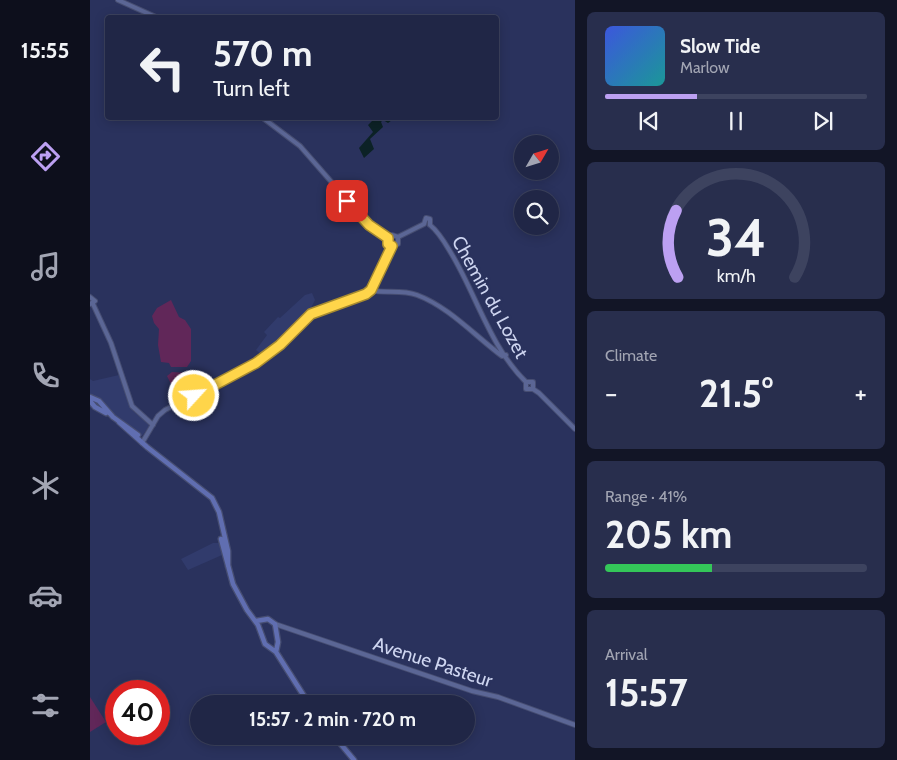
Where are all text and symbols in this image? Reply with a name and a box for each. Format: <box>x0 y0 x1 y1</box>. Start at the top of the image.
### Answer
text: 570 m <box>213 32 312 75</box>
icon: left <box>130 35 195 100</box>
text: Slow Tide <box>680 35 760 58</box>
text: 15:55 <box>21 37 69 64</box>
text: Marlow <box>680 58 730 77</box>
text: Turn left <box>213 75 290 102</box>
icon: previous <box>635 107 663 135</box>
icon: pause <box>722 107 750 135</box>
icon: next <box>809 107 837 135</box>
north arrow <box>514 135 559 180</box>
map controls <box>514 135 559 235</box>
icon: directions <box>28 139 63 174</box>
pin <box>326 180 368 222</box>
icon: arrive <box>333 187 361 215</box>
button: search <box>514 190 559 235</box>
text: 34 <box>706 206 766 269</box>
street label: Chemin du Lozet <box>447 232 533 363</box>
icon: music <box>28 249 63 284</box>
text: km/h <box>716 265 756 286</box>
text: Climate <box>605 346 657 365</box>
icon: phone <box>28 358 63 393</box>
position arrow <box>167 369 219 421</box>
text: 21.5° <box>699 370 773 417</box>
text: − <box>605 376 617 410</box>
text: + <box>855 376 867 410</box>
icon: climate <box>28 468 63 503</box>
text: Range · 41% <box>605 487 687 506</box>
text: 205 km <box>605 511 732 558</box>
icon: car <box>28 578 63 613</box>
street label: Avenue Pasteur <box>370 632 496 692</box>
text: Arrival <box>605 645 648 664</box>
text: 15:57 <box>605 669 688 716</box>
speed limit sign: 40 <box>105 680 170 745</box>
icon: filters <box>28 688 63 723</box>
text: 15:57 · 2 min · 720 m <box>249 708 416 731</box>

